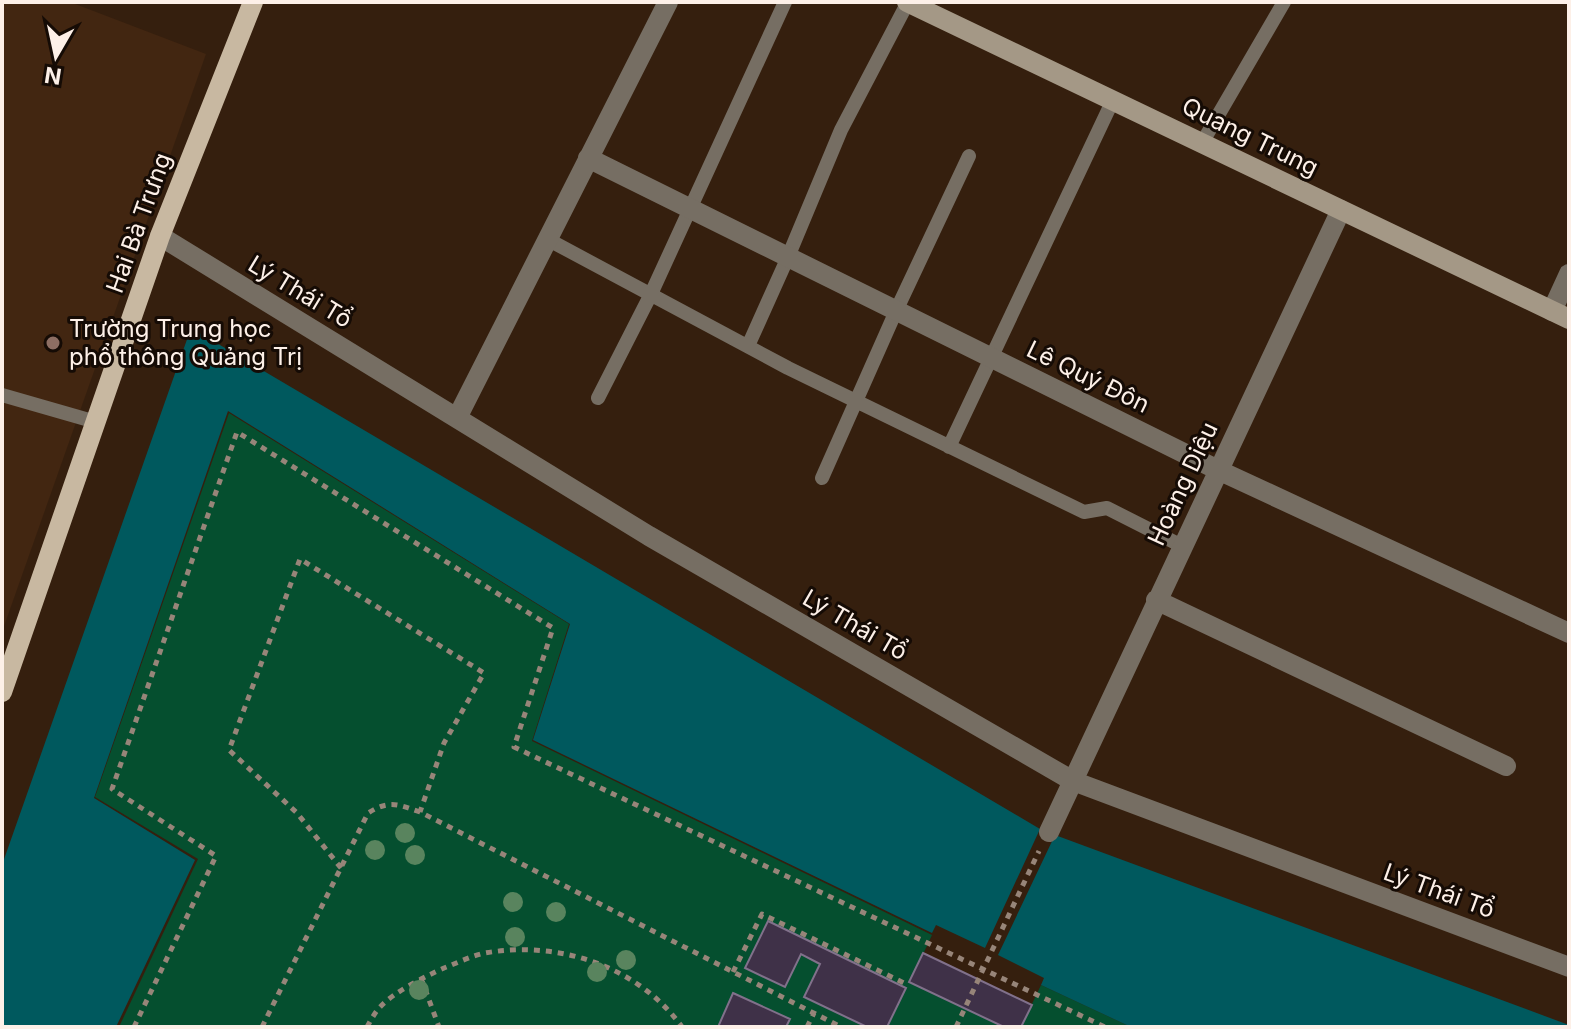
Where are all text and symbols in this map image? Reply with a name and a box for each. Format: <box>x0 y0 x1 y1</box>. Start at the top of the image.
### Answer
north arrow <box>16 16 96 96</box>
text: N <box>43 62 63 90</box>
street label: Quang Trung <box>1177 91 1323 182</box>
street label: Hai Bà Trưng <box>100 149 177 297</box>
street label: Lý Thái Tổ <box>243 249 357 334</box>
place label: Trường Trung học phổ thông Quảng Trị <box>69 314 302 371</box>
marker: Trường Trung học phổ thông Quảng Trị <box>44 334 62 352</box>
street label: Lê Quý Đôn <box>1022 334 1154 419</box>
street label: Hoàng Diệu <box>1141 417 1224 550</box>
street label: Lý Thái Tổ <box>798 583 913 666</box>
street label: Lý Thái Tổ <box>1380 857 1499 924</box>

